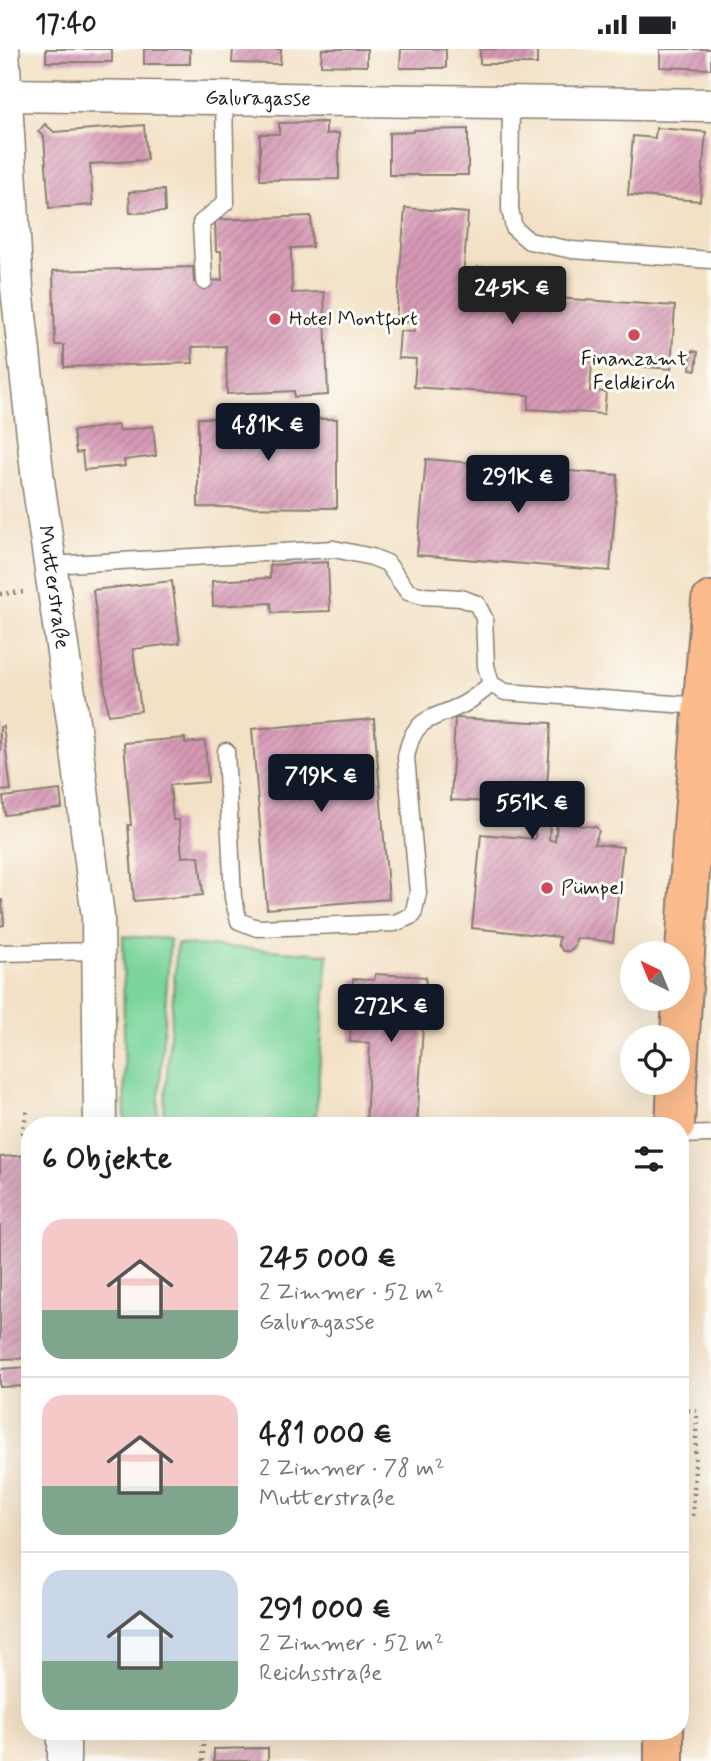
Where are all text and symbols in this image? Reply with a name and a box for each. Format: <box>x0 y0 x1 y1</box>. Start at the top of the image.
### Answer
text: 17:40 <box>35 8 97 42</box>
street label: Galuragasse <box>205 84 311 113</box>
pin: 245K € <box>455 267 569 326</box>
text: 245K € <box>474 274 550 304</box>
place label: Hotel Montfort <box>289 305 418 335</box>
marker: Hotel Montfort <box>267 311 283 327</box>
marker: Finanzamt Feldkirch <box>626 327 642 343</box>
place label: Finanzamt Feldkirch <box>581 345 687 397</box>
pin: 481K € <box>211 403 325 463</box>
text: 481K € <box>232 411 304 441</box>
pin: 291K € <box>461 455 575 515</box>
text: 291K € <box>482 463 554 493</box>
street label: Mutterstraße <box>31 524 76 651</box>
pin: 719K € <box>264 755 378 814</box>
text: 719K € <box>284 762 358 792</box>
pin: 551K € <box>475 781 589 841</box>
text: 551K € <box>496 789 568 819</box>
place label: Pümpel <box>561 874 623 902</box>
marker: Pümpel <box>539 880 555 896</box>
north arrow <box>620 941 690 1011</box>
map controls <box>620 941 690 1095</box>
pin: 272K € <box>334 985 448 1044</box>
text: 272K € <box>354 992 428 1022</box>
button: locate <box>620 1025 690 1095</box>
text: 6 Objekte <box>42 1140 172 1179</box>
icon: filters <box>630 1140 668 1178</box>
text: 245 000 € <box>259 1239 396 1278</box>
icon: home <box>98 1247 182 1331</box>
text: 2 Zimmer · 52 m² <box>259 1278 444 1308</box>
text: Galuragasse <box>259 1308 375 1338</box>
text: 481 000 € <box>259 1415 392 1454</box>
icon: home <box>98 1423 182 1507</box>
text: 2 Zimmer · 78 m² <box>259 1454 444 1484</box>
text: Mutterstraße <box>259 1484 395 1514</box>
text: 291 000 € <box>259 1590 391 1629</box>
icon: home <box>98 1598 182 1682</box>
text: 2 Zimmer · 52 m² <box>259 1629 444 1659</box>
text: Reichsstraße <box>259 1659 382 1689</box>

